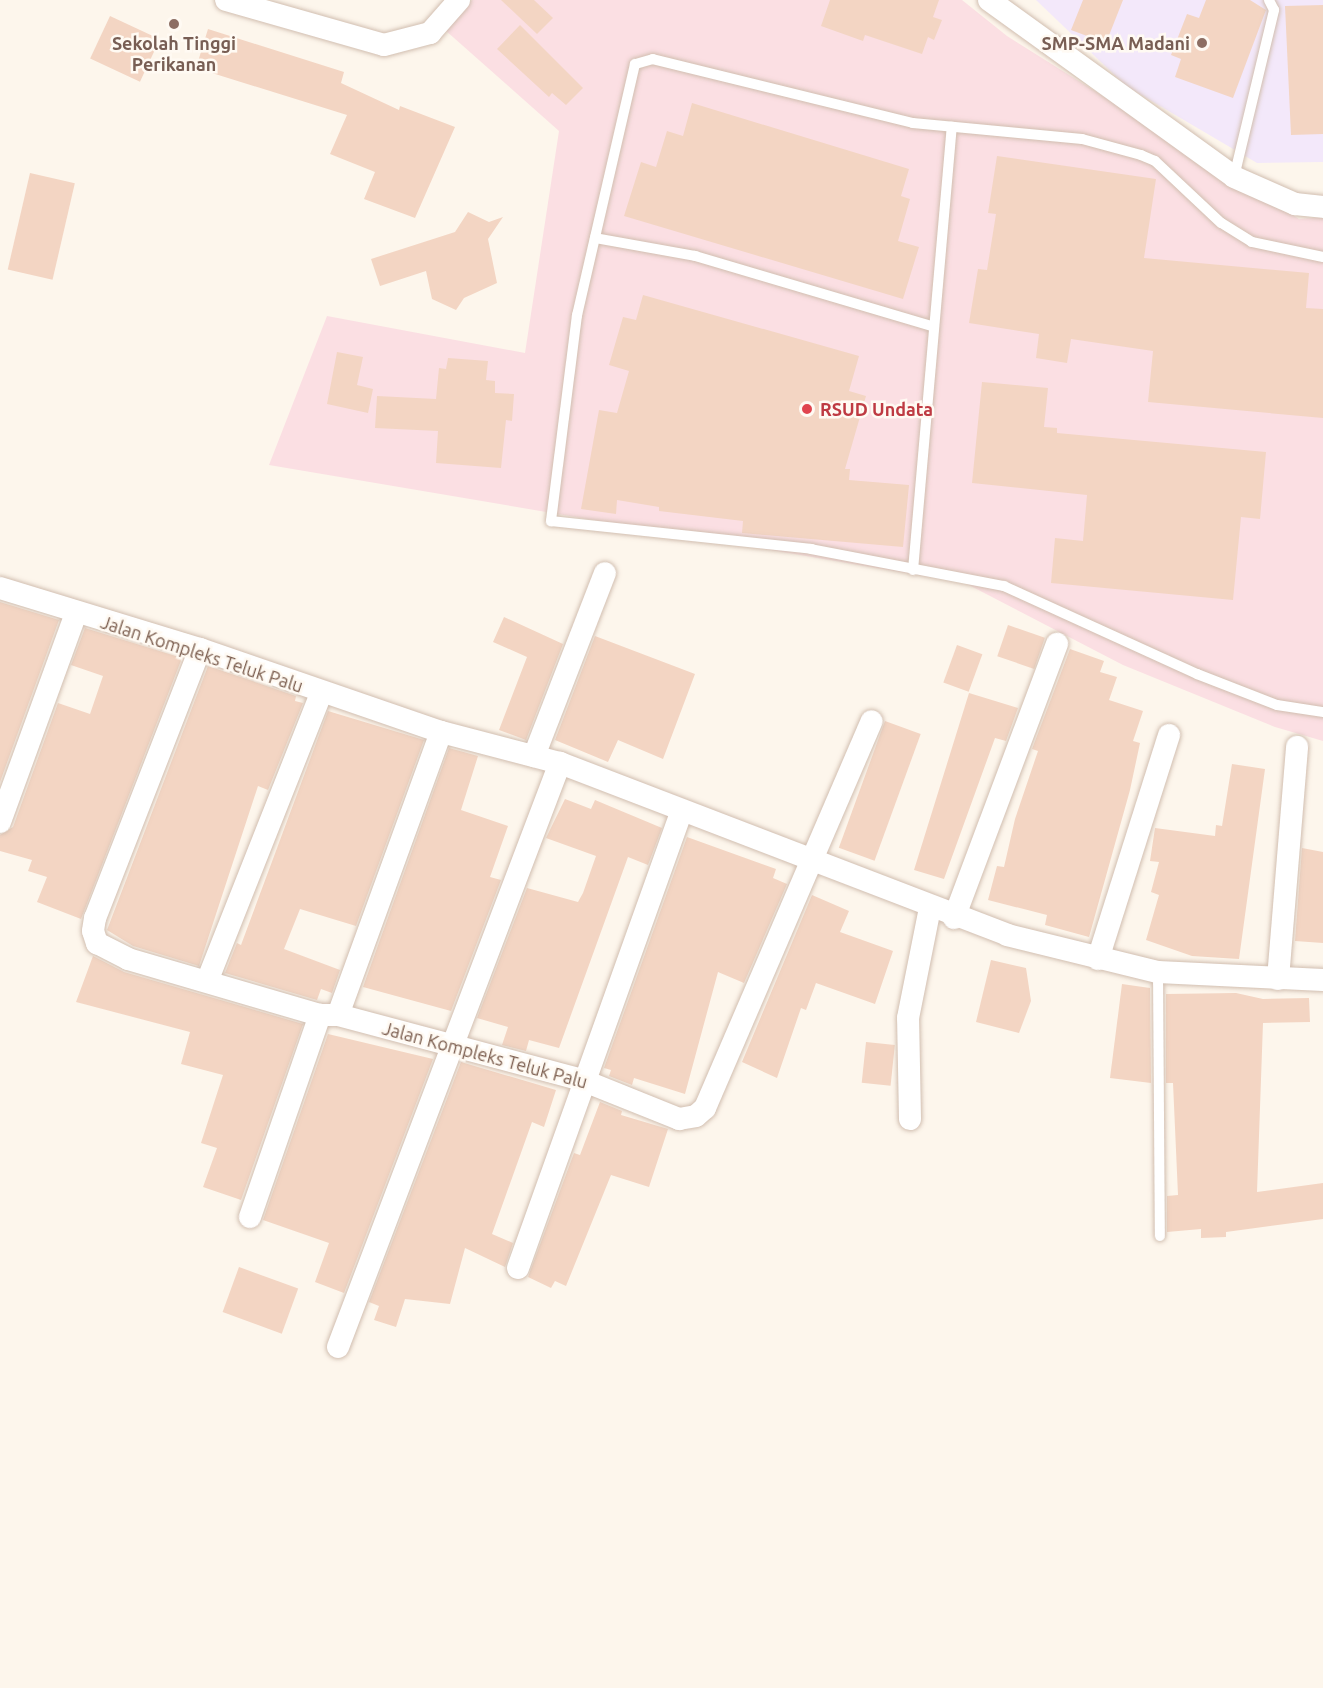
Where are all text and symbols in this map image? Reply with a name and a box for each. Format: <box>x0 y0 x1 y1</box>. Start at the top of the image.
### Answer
marker: Sekolah Tinggi Perikanan <box>167 17 181 31</box>
place label: SMP-SMA Madani <box>1041 32 1190 54</box>
place label: Sekolah Tinggi Perikanan <box>112 33 236 76</box>
marker: SMP-SMA Madani <box>1195 36 1209 50</box>
place label: RSUD Undata <box>820 398 933 420</box>
marker: RSUD Undata <box>798 400 816 418</box>
street label: Jalan Kompleks Teluk Palu <box>98 611 306 697</box>
street label: Jalan Kompleks Teluk Palu <box>380 1017 590 1093</box>

